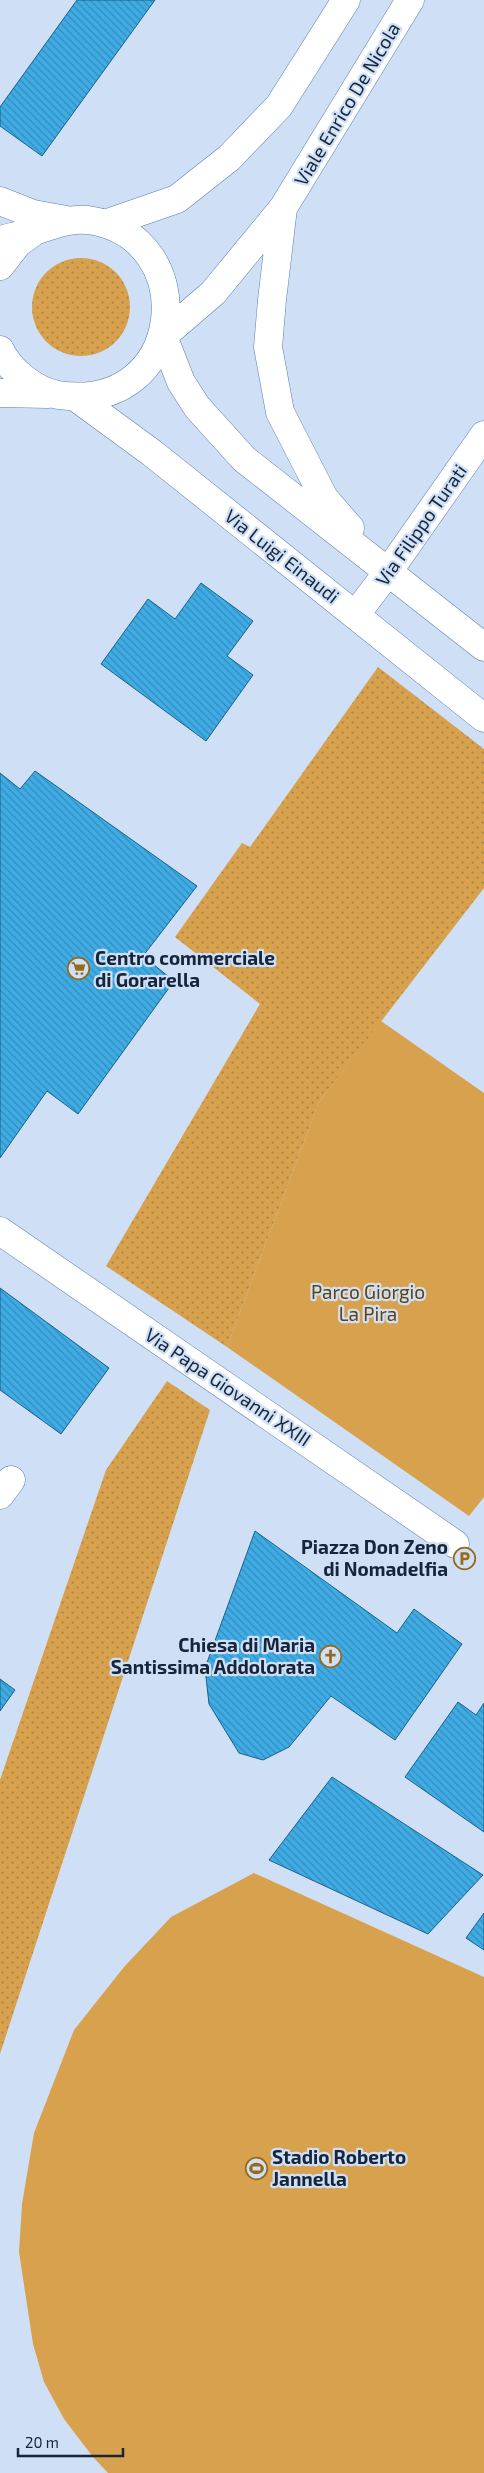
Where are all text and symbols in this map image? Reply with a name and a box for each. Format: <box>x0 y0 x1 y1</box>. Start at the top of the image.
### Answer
street label: Viale Enrico De Nicola <box>289 18 404 189</box>
street label: Via Filippo Turati <box>370 460 471 590</box>
street label: Via Luigi Einaudi <box>220 504 344 607</box>
place label: Centro commerciale di Gorarella <box>95 946 275 991</box>
supermarket icon: Centro commerciale di Gorarella <box>67 957 91 981</box>
park label: Parco Giorgio La Pira <box>311 1280 425 1325</box>
street label: Via Papa Giovanni XXIII <box>141 1323 316 1451</box>
place label: Piazza Don Zeno di Nomadelfia <box>301 1535 448 1580</box>
parking icon: Piazza Don Zeno di Nomadelfia <box>452 1546 476 1570</box>
place label: Chiesa di Maria Santissima Addolorata <box>111 1633 315 1678</box>
church icon: Chiesa di Maria Santissima Addolorata <box>319 1644 343 1668</box>
place label: Stadio Roberto Jannella <box>272 2145 406 2190</box>
sports icon: Stadio Roberto Jannella <box>244 2156 268 2180</box>
scale bar <box>18 2426 122 2458</box>
text: 20 m <box>25 2433 59 2451</box>

